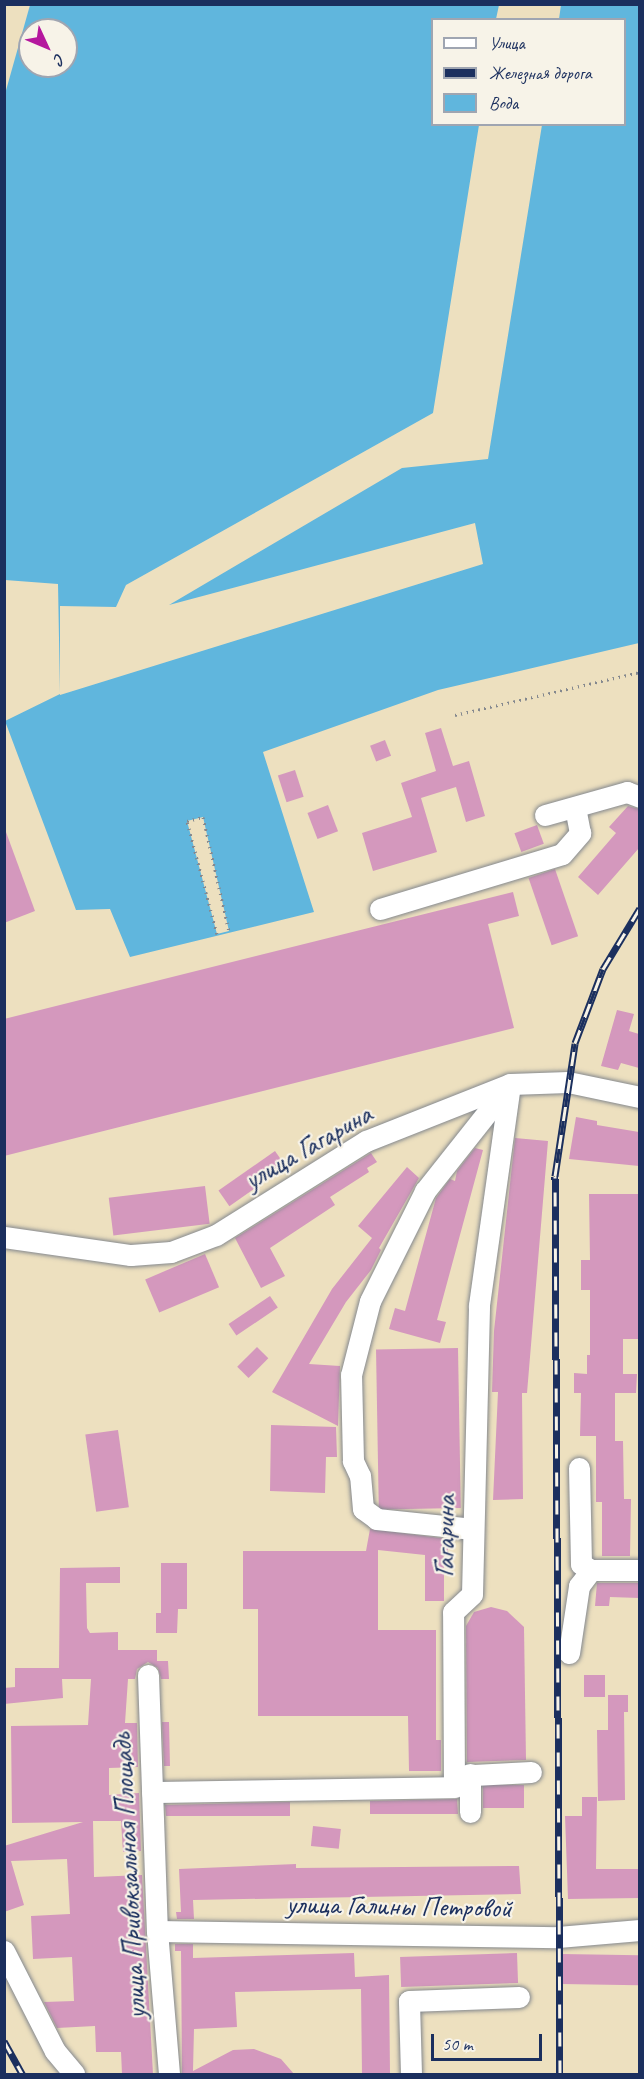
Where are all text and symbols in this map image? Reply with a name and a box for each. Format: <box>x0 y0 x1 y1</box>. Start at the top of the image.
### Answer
north arrow <box>18 18 78 78</box>
legend <box>431 18 626 126</box>
text: Улица <box>489 32 525 54</box>
text: С <box>50 49 69 69</box>
text: Железная дорога <box>489 62 592 84</box>
text: Вода <box>489 92 518 114</box>
street label: улица Гагарина <box>238 1097 378 1197</box>
street label: Гагарина <box>427 1495 463 1577</box>
street label: улица Привокзальная Площадь <box>105 1733 153 2019</box>
street label: улица Галины Петровой <box>286 1887 512 1925</box>
scale bar <box>434 2022 545 2060</box>
text: 50 m <box>442 2033 473 2055</box>

